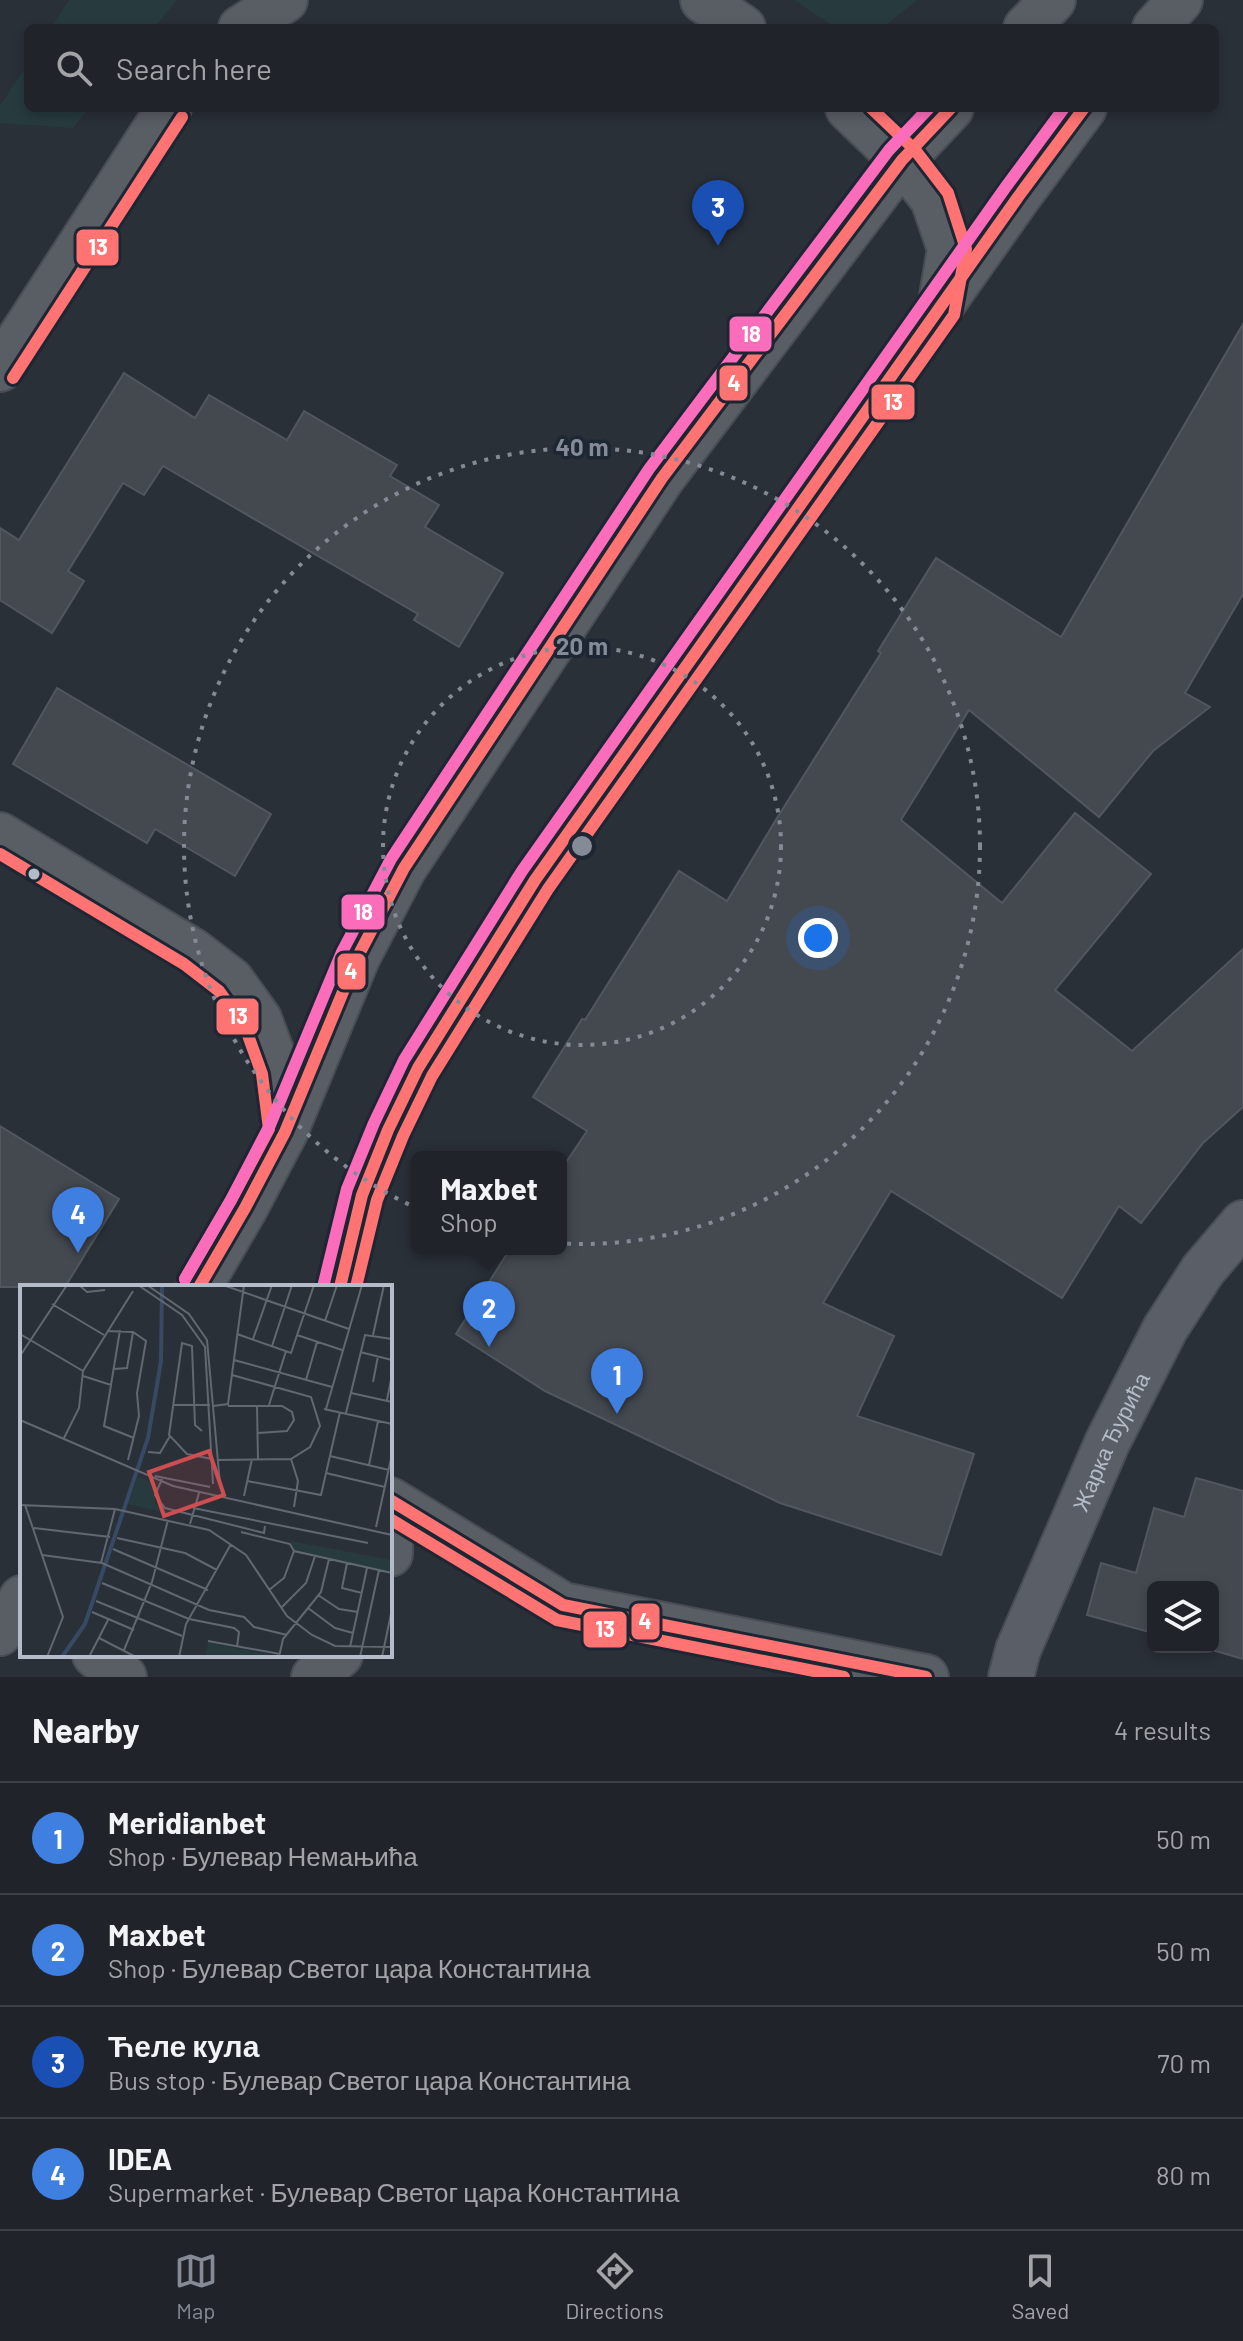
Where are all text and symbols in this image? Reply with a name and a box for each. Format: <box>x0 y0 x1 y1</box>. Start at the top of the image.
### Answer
search box <box>24 24 1219 112</box>
icon: search <box>52 46 96 90</box>
text: Search here <box>116 50 272 86</box>
pin: 3 <box>692 180 744 246</box>
line badge: 13 <box>75 228 120 267</box>
text: 13 <box>88 233 108 259</box>
line badge: 18 <box>728 315 773 353</box>
text: 18 <box>741 320 761 346</box>
line badge: 4 <box>718 364 749 402</box>
text: 4 <box>727 369 741 395</box>
line badge: 13 <box>870 383 916 421</box>
text: 13 <box>883 388 903 414</box>
text: 40 m <box>555 432 609 461</box>
text: 20 m <box>556 631 608 660</box>
centre of rings <box>568 832 596 860</box>
unlabelled marker <box>26 866 42 882</box>
line badge: 18 <box>340 893 386 931</box>
text: 18 <box>353 898 373 924</box>
your location <box>798 918 838 958</box>
line badge: 4 <box>336 952 367 991</box>
text: 4 <box>344 957 358 983</box>
line badge: 13 <box>215 997 260 1036</box>
text: 13 <box>228 1002 248 1028</box>
popup <box>411 1151 567 1255</box>
text: Maxbet <box>440 1170 538 1206</box>
pin: 4 <box>52 1187 104 1253</box>
text: Shop <box>440 1206 498 1237</box>
pin: 2 <box>463 1281 515 1347</box>
inset map <box>20 1285 392 1657</box>
pin: 1 <box>591 1348 643 1414</box>
street label: Жарка Ђурића <box>1066 1367 1154 1515</box>
map controls <box>1147 1581 1219 1653</box>
button: layers <box>1147 1581 1219 1653</box>
line badge: 4 <box>630 1602 661 1641</box>
text: 4 <box>638 1607 652 1633</box>
line badge: 13 <box>582 1610 628 1649</box>
text: 13 <box>595 1615 615 1641</box>
text: Nearby <box>32 1709 140 1750</box>
text: 4 results <box>1114 1714 1211 1745</box>
text: Meridianbet <box>108 1804 266 1840</box>
text: 1 <box>53 1823 63 1854</box>
text: 50 m <box>1156 1823 1211 1854</box>
text: Shop · Булевар Немањића <box>108 1840 418 1871</box>
text: Maxbet <box>108 1916 206 1952</box>
text: 2 <box>51 1935 65 1966</box>
text: 50 m <box>1156 1935 1211 1966</box>
text: Shop · Булевар Светог цара Константина <box>108 1952 590 1983</box>
text: Ћеле кула <box>108 2027 259 2063</box>
text: 3 <box>51 2047 65 2078</box>
text: 70 m <box>1157 2047 1211 2078</box>
text: Bus stop · Булевар Светог цара Константина <box>108 2064 630 2095</box>
text: IDEA <box>108 2140 172 2176</box>
text: 4 <box>50 2159 66 2190</box>
text: 80 m <box>1156 2159 1211 2190</box>
text: Supermarket · Булевар Светог цара Константина <box>108 2176 679 2207</box>
tab: Map <box>174 2249 218 2323</box>
tab: Directions <box>565 2249 664 2323</box>
tab: Saved <box>1011 2249 1069 2323</box>

